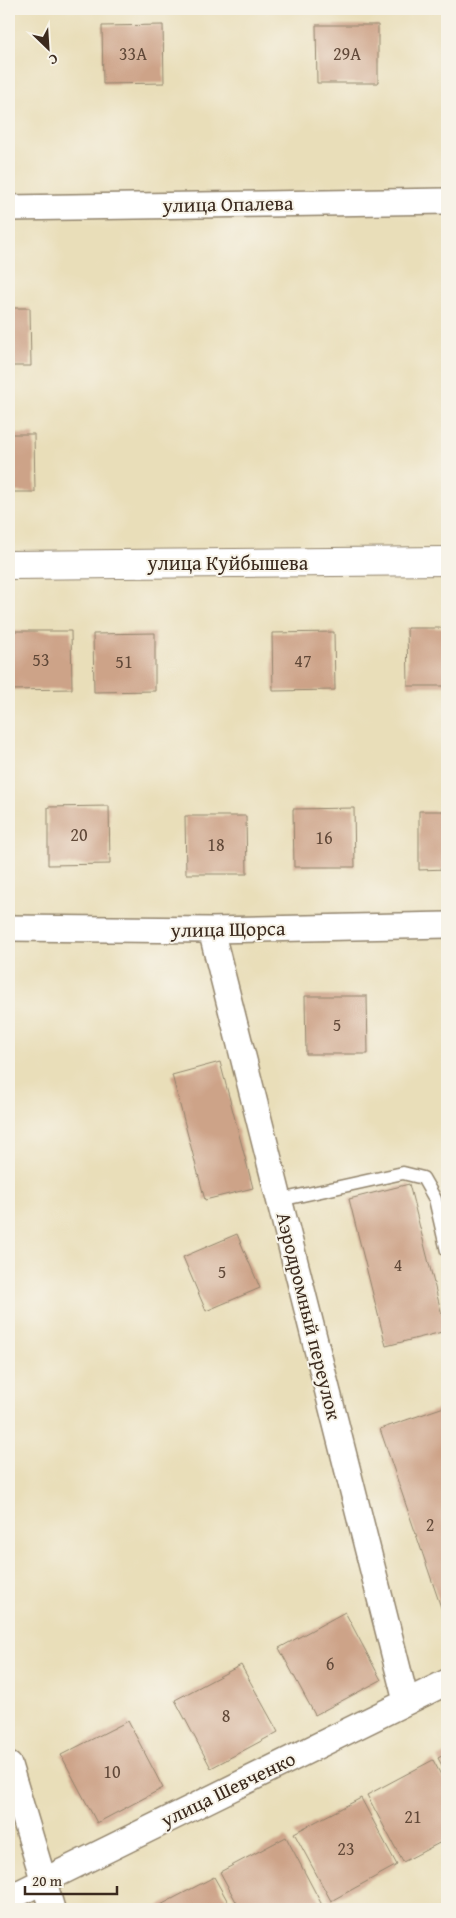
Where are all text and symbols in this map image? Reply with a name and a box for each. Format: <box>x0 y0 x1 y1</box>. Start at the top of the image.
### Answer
north arrow <box>22 22 72 72</box>
house number: 33А <box>119 40 147 67</box>
house number: 29А <box>333 40 361 67</box>
text: С <box>46 49 61 71</box>
street label: улица Опалева <box>161 188 294 219</box>
street label: улица Куйбышева <box>147 548 309 577</box>
house number: 53 <box>32 646 50 673</box>
house number: 47 <box>294 647 312 674</box>
house number: 51 <box>115 648 133 675</box>
house number: 20 <box>70 821 88 848</box>
house number: 16 <box>315 824 333 851</box>
house number: 18 <box>207 831 225 858</box>
street label: улица Щорса <box>169 913 286 944</box>
house number: 5 <box>333 1011 341 1038</box>
street label: Аэродромный переулок <box>270 1209 349 1423</box>
house number: 4 <box>394 1251 402 1278</box>
house number: 5 <box>218 1258 226 1285</box>
house number: 2 <box>426 1511 434 1538</box>
house number: 6 <box>326 1650 334 1677</box>
house number: 8 <box>222 1702 230 1729</box>
street label: улица Шевченко <box>155 1743 300 1834</box>
house number: 10 <box>103 1758 121 1785</box>
house number: 21 <box>404 1803 422 1830</box>
house number: 23 <box>337 1835 355 1862</box>
scale bar <box>25 1863 118 1895</box>
text: 20 m <box>32 1870 63 1891</box>

